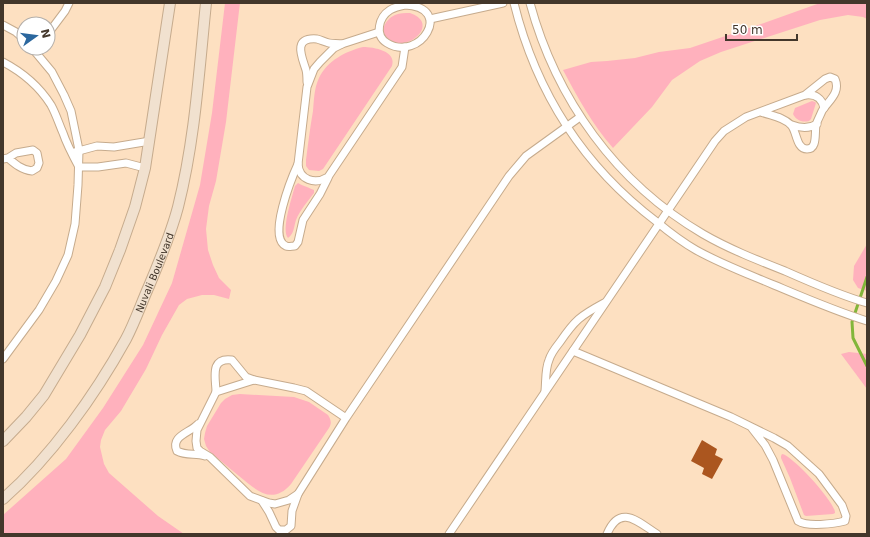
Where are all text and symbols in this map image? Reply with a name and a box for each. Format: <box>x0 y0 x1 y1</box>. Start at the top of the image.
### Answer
north arrow <box>16 16 56 56</box>
scale bar <box>726 16 797 42</box>
text: 50 m <box>732 23 763 37</box>
text: N <box>38 28 53 40</box>
street label: Nuvali Boulevard <box>134 231 176 314</box>

